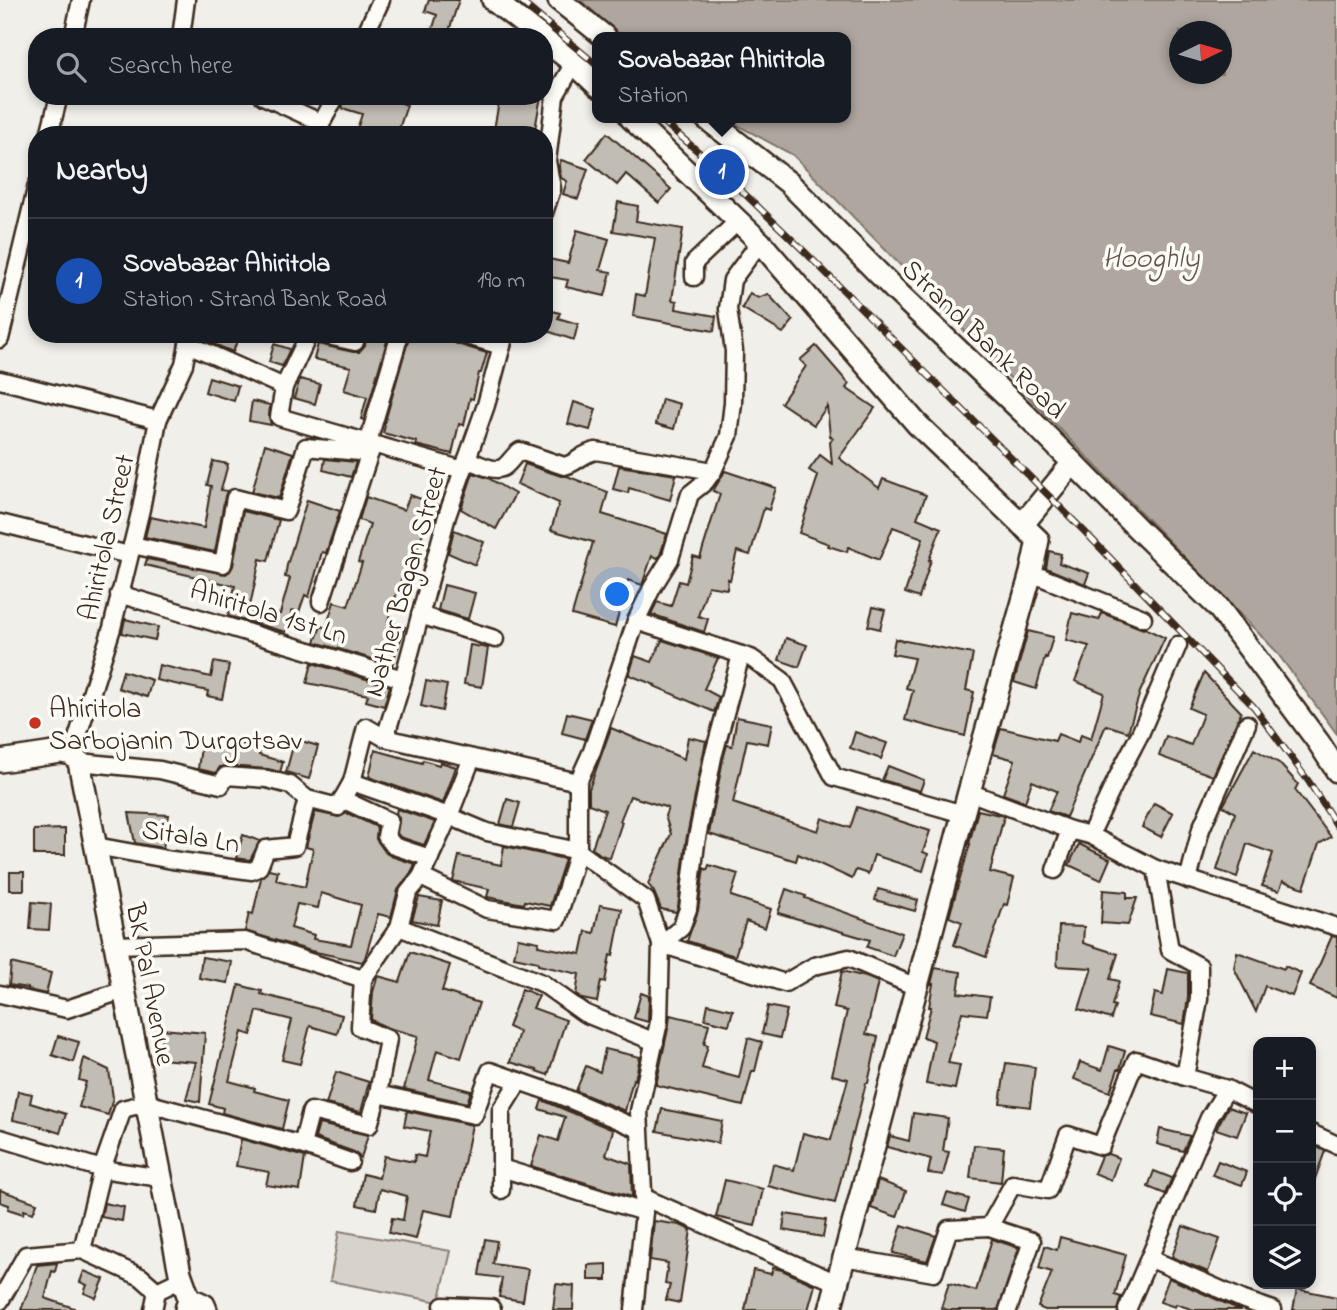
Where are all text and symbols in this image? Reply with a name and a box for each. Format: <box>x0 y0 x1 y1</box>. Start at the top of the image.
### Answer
north arrow <box>1169 21 1232 84</box>
search box <box>28 28 553 105</box>
popup <box>592 32 851 123</box>
text: Sovabazar Ahiritola <box>618 42 825 80</box>
icon: search <box>52 48 90 86</box>
text: Search here <box>108 48 233 86</box>
text: Station <box>618 80 688 113</box>
pin: 1 <box>699 146 745 198</box>
text: Nearby <box>56 150 148 194</box>
water label: Hooghly <box>1103 238 1200 282</box>
text: Sovabazar Ahiritola <box>123 246 330 284</box>
street label: Strand Bank Road <box>891 251 1075 430</box>
text: 1 <box>75 265 83 298</box>
text: 190 m <box>477 265 525 298</box>
text: Station · Strand Bank Road <box>123 284 387 317</box>
street label: Ahiritola Street <box>69 450 147 625</box>
street label: Nather Bagan Street <box>355 462 460 702</box>
street label: Ahiritola 1st Ln <box>184 571 352 658</box>
your location <box>600 577 634 611</box>
place label: Ahiritola Sarbojanin Durgotsav <box>49 690 302 763</box>
marker: Ahiritola Sarbojanin Durgotsav <box>27 715 43 731</box>
street label: Sitala Ln <box>139 811 242 866</box>
street label: BK Pal Avenue <box>113 899 184 1070</box>
map controls <box>1253 1037 1316 1289</box>
button: + <box>1253 1037 1316 1100</box>
button: − <box>1253 1100 1316 1163</box>
button: locate <box>1253 1163 1316 1226</box>
button: layers <box>1253 1226 1316 1289</box>

